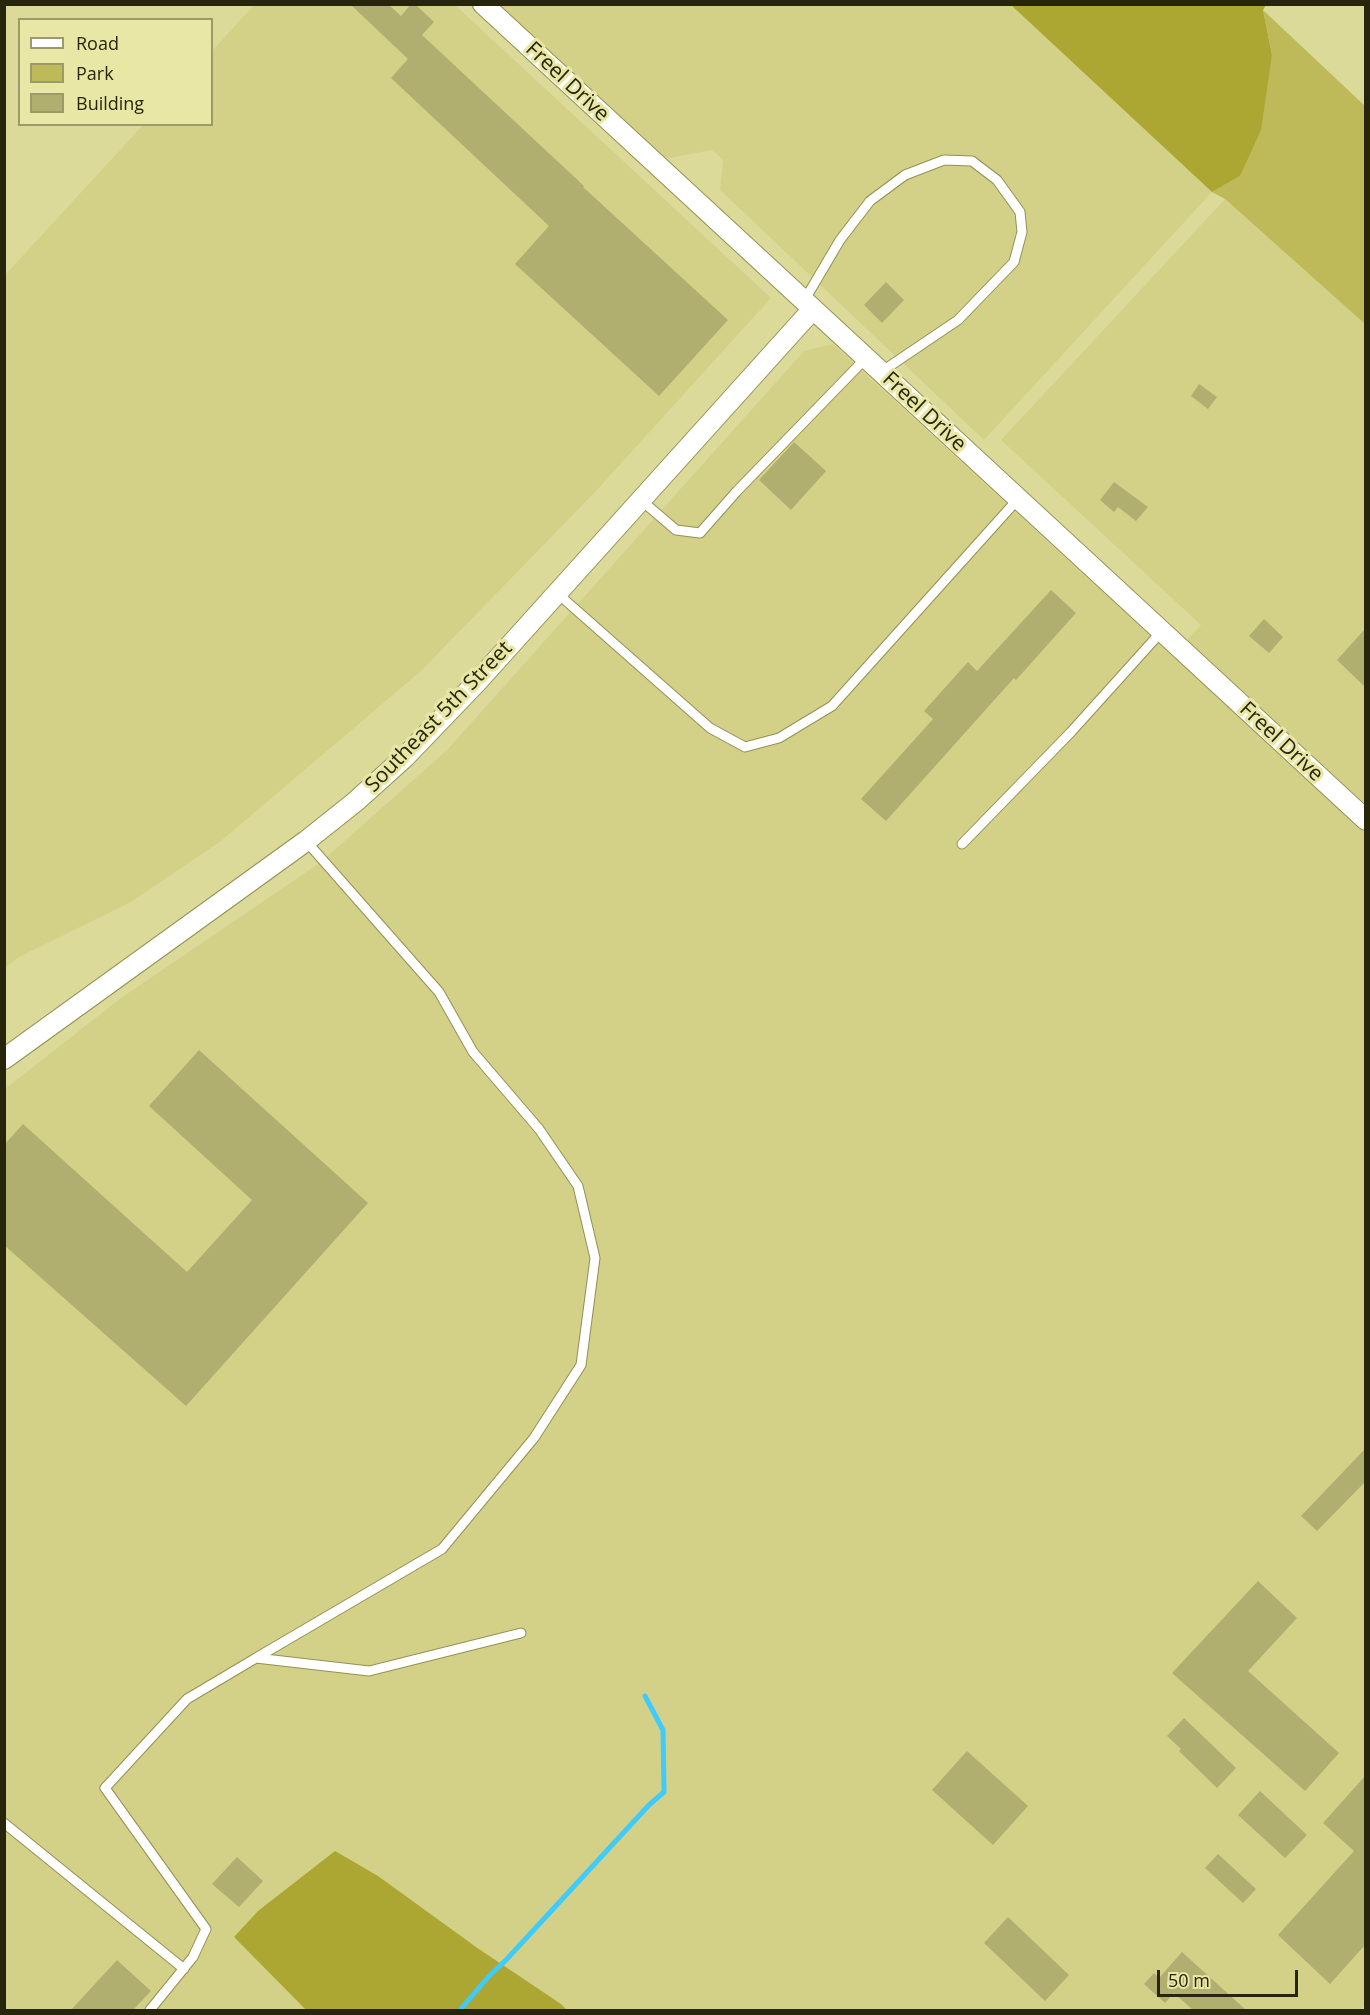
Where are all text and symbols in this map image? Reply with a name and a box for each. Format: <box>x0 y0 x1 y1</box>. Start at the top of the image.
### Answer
legend <box>18 18 213 126</box>
text: Road <box>76 31 119 55</box>
street label: Freel Drive <box>520 37 614 127</box>
text: Park <box>76 61 114 85</box>
text: Building <box>76 91 144 115</box>
street label: Freel Drive <box>877 367 971 457</box>
street label: Southeast 5th Street <box>360 636 518 798</box>
street label: Freel Drive <box>1234 697 1328 787</box>
scale bar <box>1160 1958 1301 1996</box>
text: 50 m <box>1168 1968 1210 1992</box>

